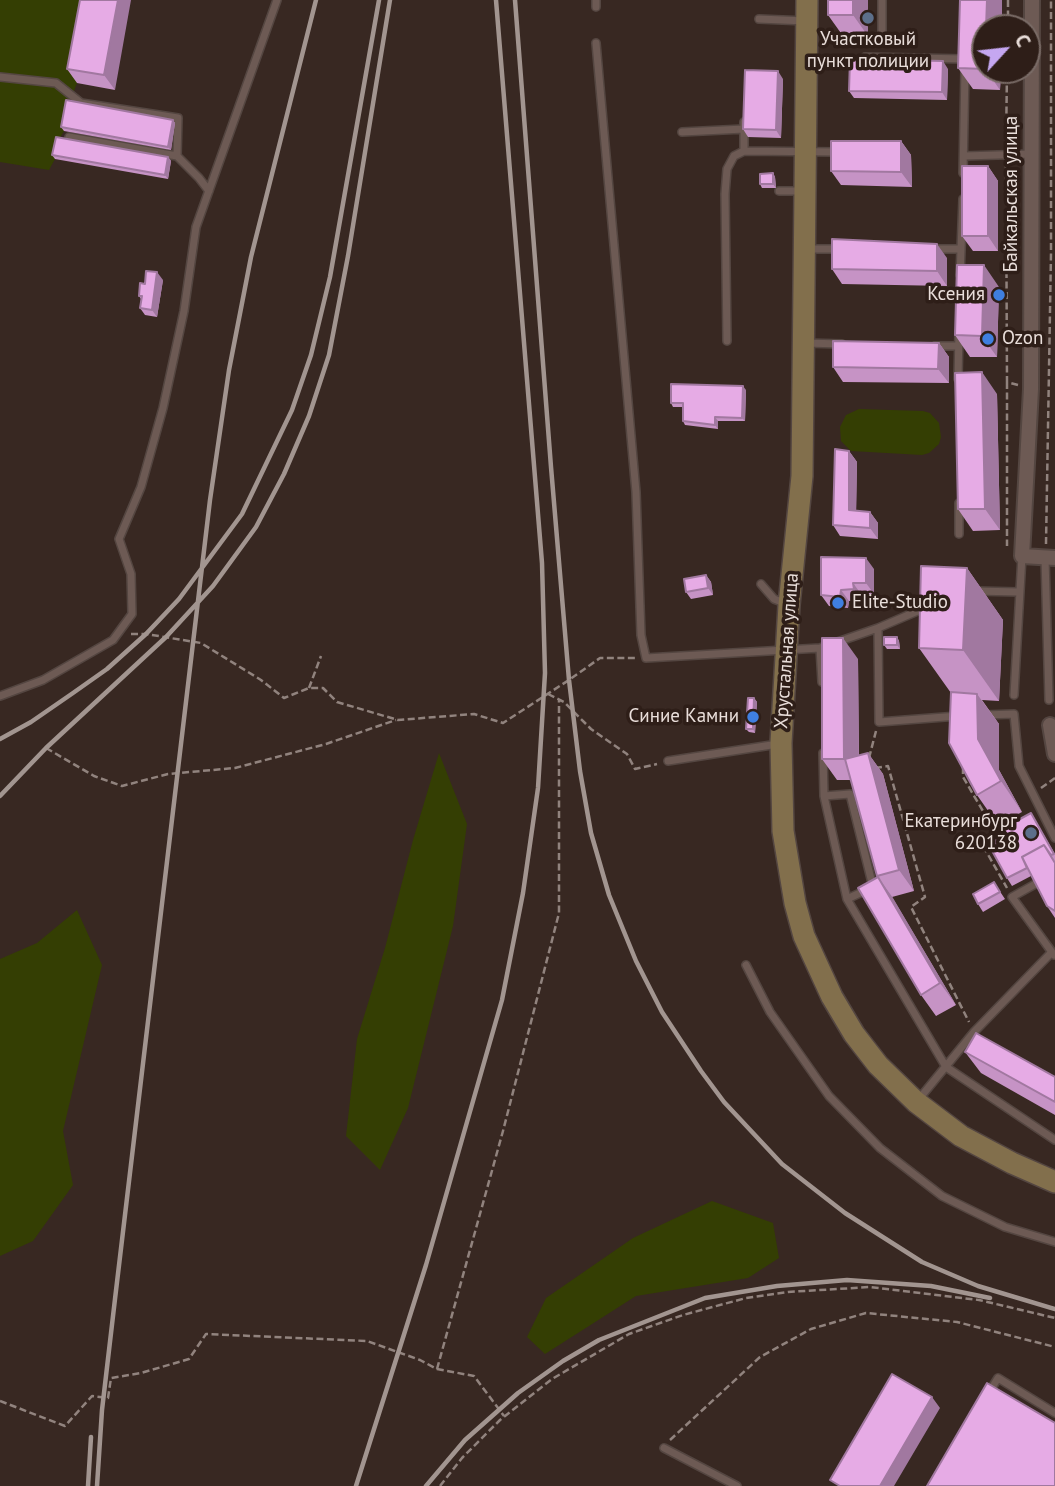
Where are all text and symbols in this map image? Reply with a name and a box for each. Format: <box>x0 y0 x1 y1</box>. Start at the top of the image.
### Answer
marker: Участковый пункт полиции <box>860 10 876 26</box>
north arrow <box>971 14 1041 84</box>
place label: Участковый пункт полиции <box>807 29 929 73</box>
text: С <box>1010 30 1036 51</box>
street label: Байкальская улица <box>1001 116 1023 272</box>
place label: Ксения <box>927 284 985 306</box>
marker: Ксения <box>991 287 1007 303</box>
place label: Ozon <box>1002 328 1043 350</box>
marker: Ozon <box>980 331 996 347</box>
street label: Хрустальная улица <box>770 572 804 730</box>
place label: Elite-Studio <box>852 592 948 614</box>
marker: Elite-Studio <box>830 595 846 611</box>
place label: Синие Камни <box>629 706 739 728</box>
marker: Синие Камни <box>745 709 761 725</box>
place label: Екатеринбург 620138 <box>904 811 1017 855</box>
marker: Екатеринбург 620138 <box>1023 825 1039 841</box>

